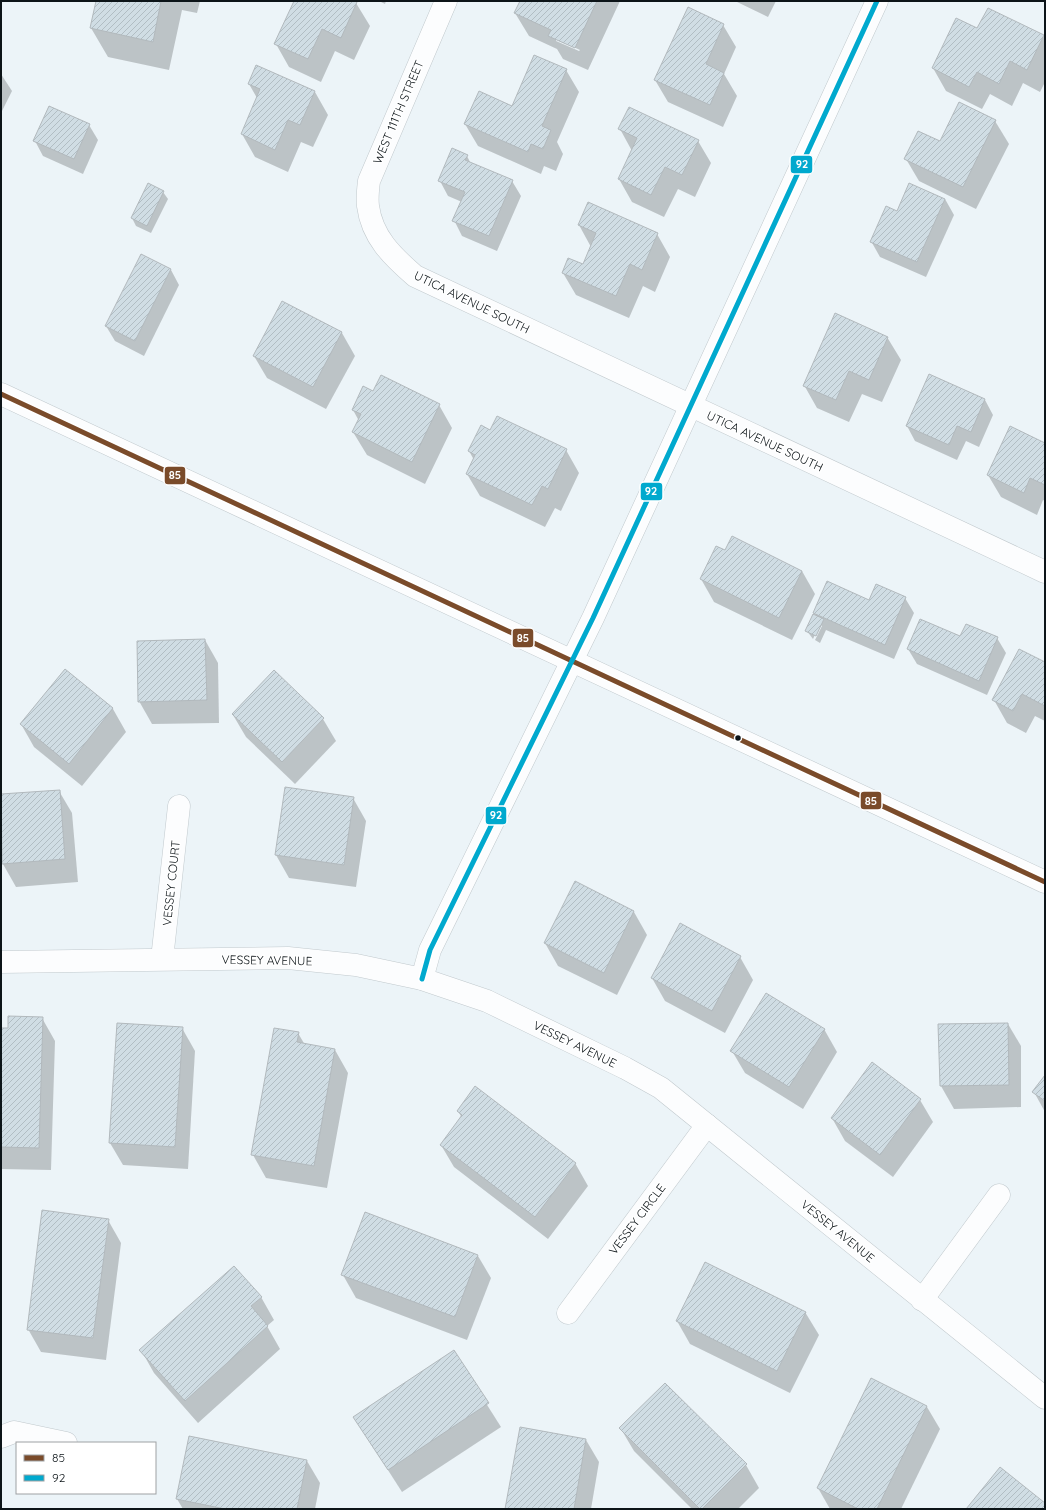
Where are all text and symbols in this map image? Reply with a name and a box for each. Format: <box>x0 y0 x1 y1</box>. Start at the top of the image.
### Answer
street label: WEST 111TH STREET <box>369 58 427 166</box>
line badge: 92 <box>790 155 813 174</box>
text: 92 <box>796 157 808 171</box>
street label: UTICA AVENUE SOUTH <box>412 267 532 337</box>
street label: UTICA AVENUE SOUTH <box>704 407 826 475</box>
line badge: 85 <box>164 466 186 485</box>
text: 85 <box>169 468 181 482</box>
line badge: 92 <box>640 482 663 501</box>
text: 92 <box>645 484 657 498</box>
line badge: 85 <box>512 628 534 648</box>
text: 85 <box>517 631 529 645</box>
unlabelled marker <box>733 733 743 743</box>
line badge: 85 <box>860 791 882 810</box>
text: 85 <box>865 794 877 808</box>
line badge: 92 <box>485 806 507 825</box>
text: 92 <box>490 808 502 822</box>
street label: VESSEY COURT <box>159 840 183 926</box>
street label: VESSEY AVENUE <box>222 952 313 968</box>
street label: VESSEY AVENUE <box>531 1017 619 1071</box>
street label: VESSEY CIRCLE <box>605 1180 669 1257</box>
street label: VESSEY AVENUE <box>798 1197 878 1265</box>
legend <box>16 1442 156 1494</box>
text: 85 <box>52 1450 65 1465</box>
text: 92 <box>52 1470 66 1485</box>

